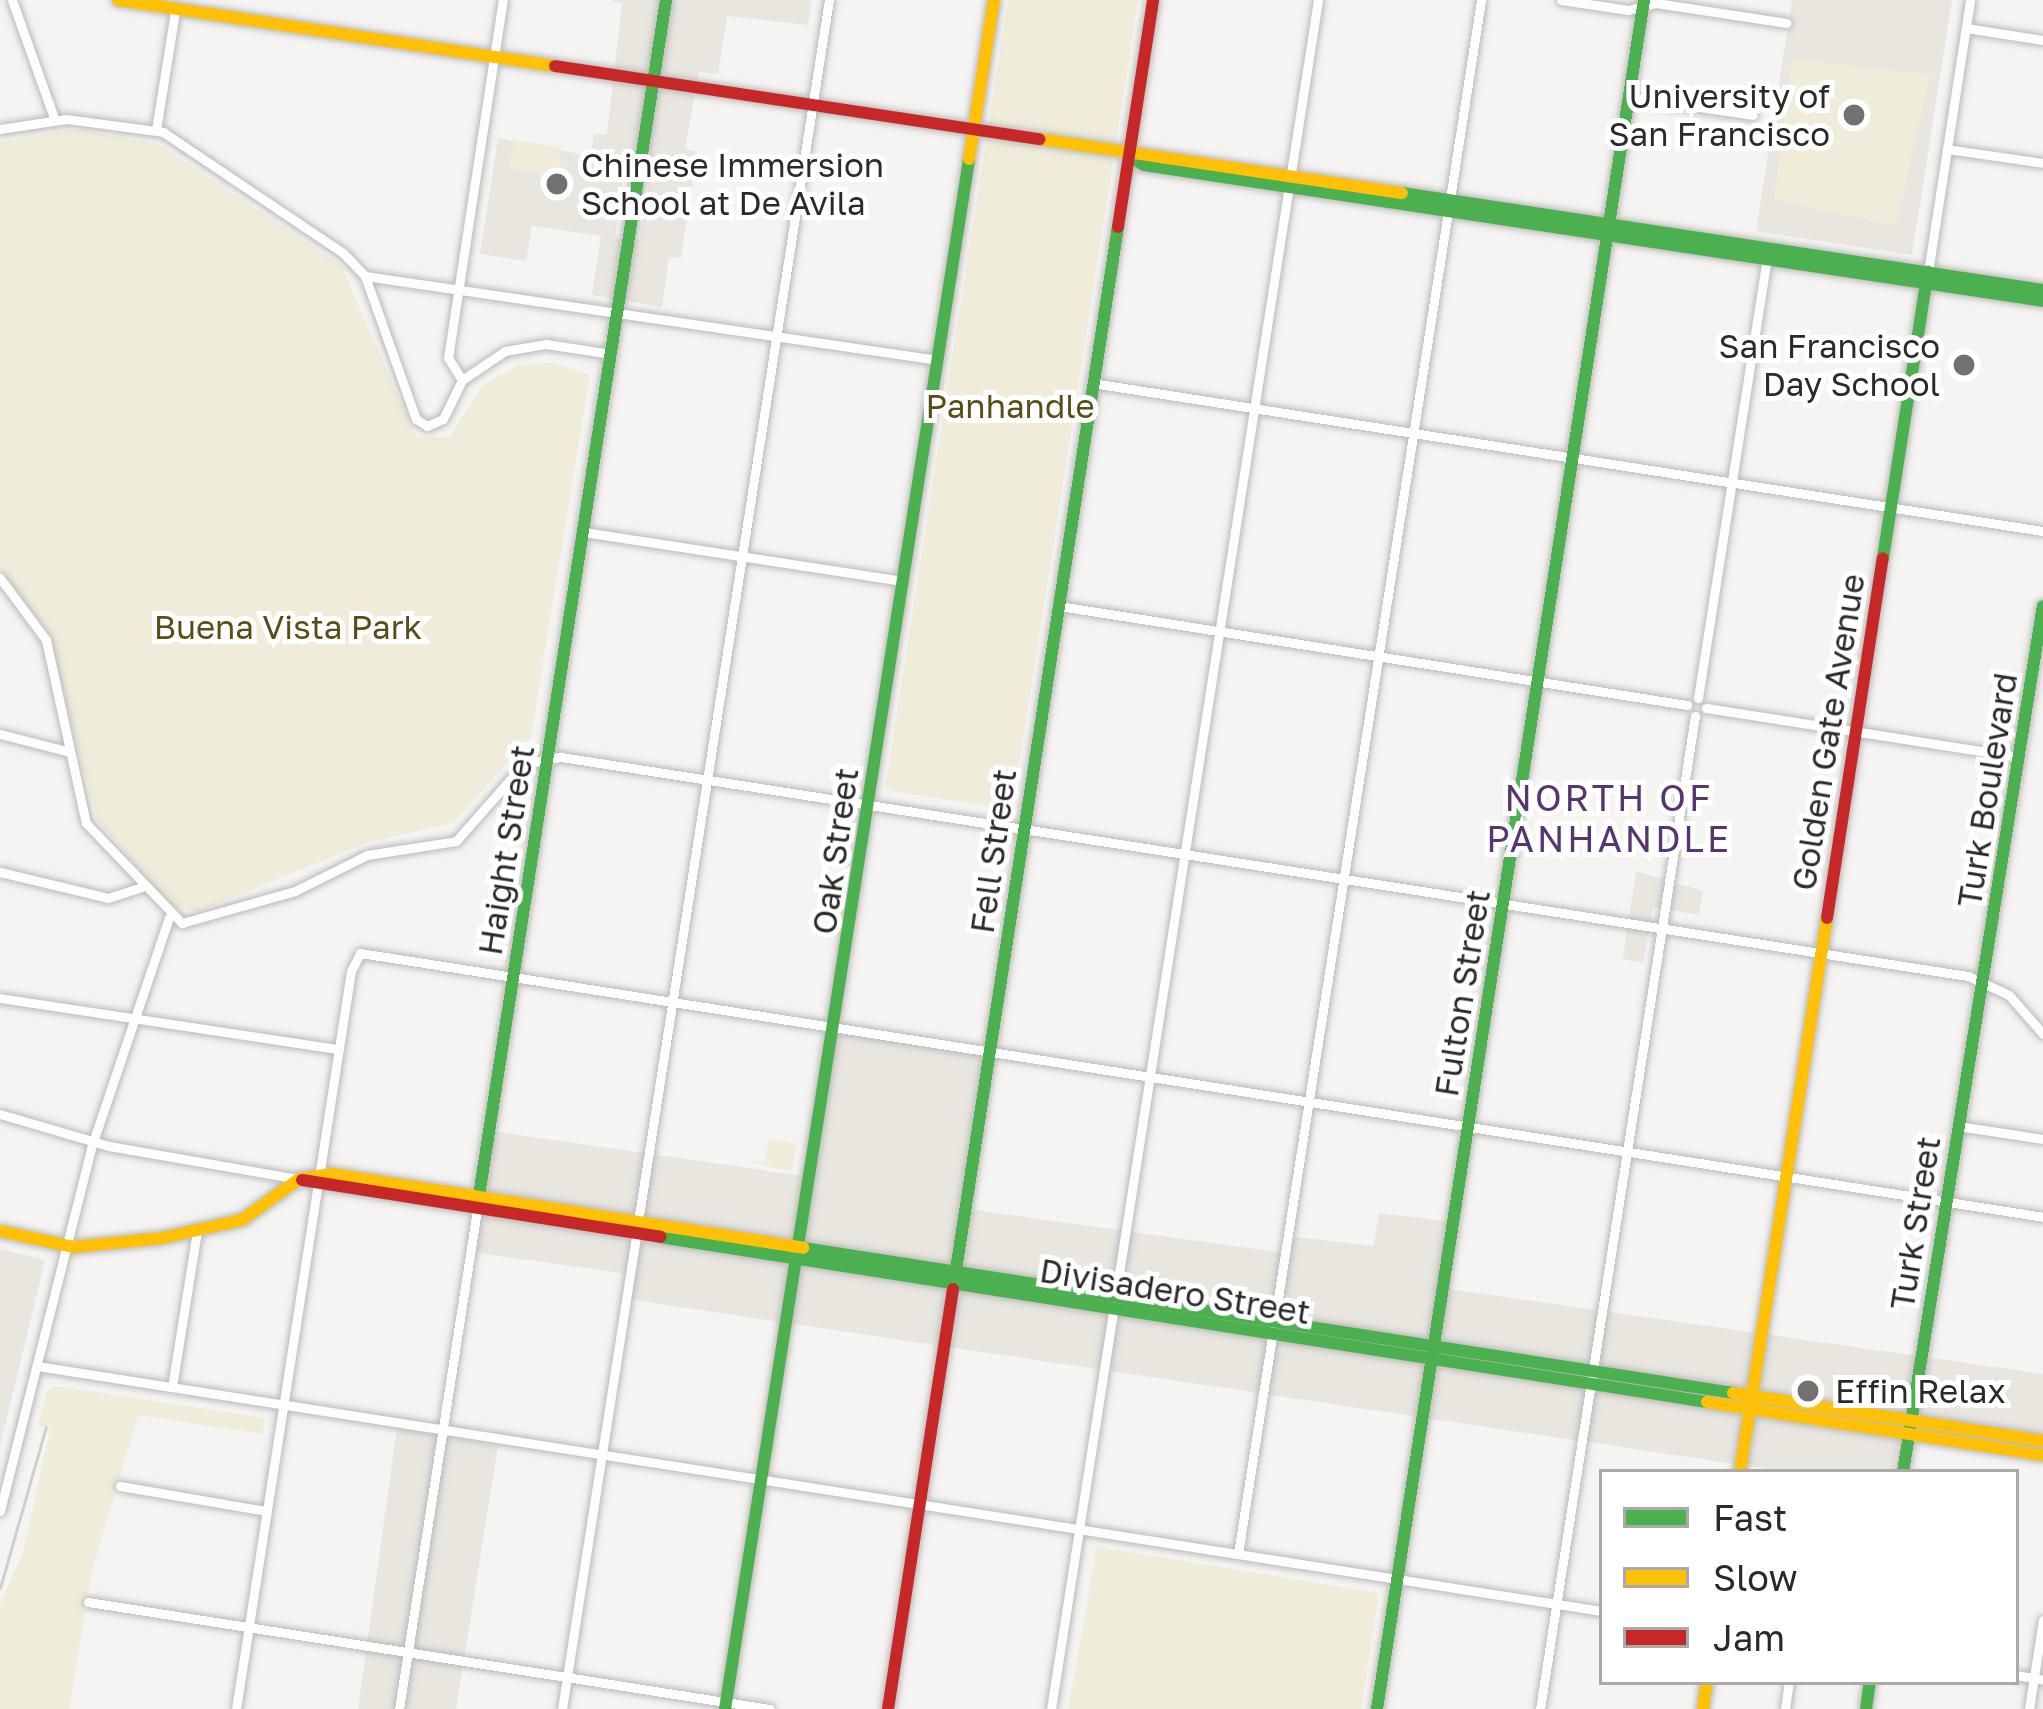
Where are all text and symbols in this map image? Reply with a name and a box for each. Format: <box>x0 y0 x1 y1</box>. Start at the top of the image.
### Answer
place label: University of San Francisco <box>1608 76 1830 154</box>
marker: University of San Francisco <box>1841 102 1867 128</box>
place label: Chinese Immersion School at De Avila <box>581 145 884 223</box>
marker: Chinese Immersion School at De Avila <box>544 171 570 197</box>
place label: San Francisco Day School <box>1718 326 1940 404</box>
marker: San Francisco Day School <box>1951 352 1977 378</box>
park label: Panhandle <box>925 386 1095 426</box>
street label: Golden Gate Avenue <box>1783 571 1873 893</box>
park label: Buena Vista Park <box>154 607 422 647</box>
street label: Turk Boulevard <box>1949 670 2025 910</box>
street label: Haight Street <box>470 742 542 958</box>
street label: Oak Street <box>804 765 866 937</box>
street label: Fell Street <box>962 766 1024 936</box>
district label: NORTH OF PANHANDLE <box>1486 775 1732 860</box>
street label: Fulton Street <box>1426 887 1498 1099</box>
street label: Turk Street <box>1882 1134 1948 1312</box>
street label: Divisadero Street <box>1037 1250 1313 1332</box>
place label: Effin Relax <box>1835 1371 2006 1411</box>
marker: Effin Relax <box>1792 1375 1824 1407</box>
legend <box>1599 1469 2019 1685</box>
text: Fast <box>1713 1496 1788 1539</box>
text: Slow <box>1713 1556 1798 1599</box>
text: Jam <box>1713 1616 1785 1659</box>

